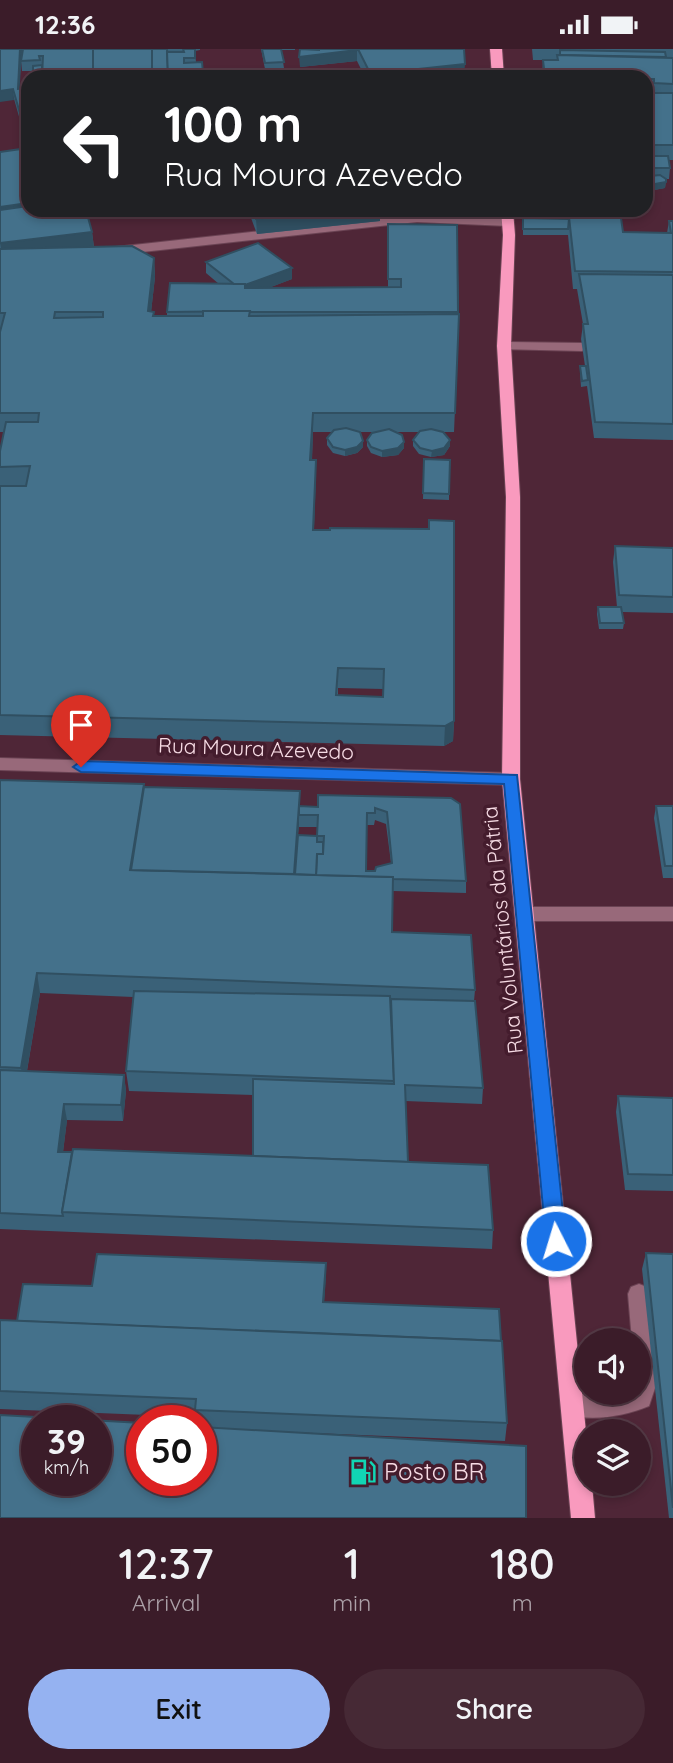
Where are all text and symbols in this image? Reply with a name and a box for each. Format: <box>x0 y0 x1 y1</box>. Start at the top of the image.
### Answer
text: 12:36 <box>35 8 95 41</box>
text: 100 m <box>164 93 302 154</box>
icon: left <box>49 98 140 189</box>
text: Rua Moura Azevedo <box>164 154 463 194</box>
pin <box>51 695 111 767</box>
icon: arrive <box>62 706 100 744</box>
street label: Rua Moura Azevedo <box>158 732 354 764</box>
street label: Rua Voluntários da Pátria <box>476 805 528 1055</box>
position arrow <box>519 1204 593 1278</box>
map controls <box>574 1328 651 1496</box>
button: sound <box>574 1328 651 1405</box>
speed limit sign: 50 <box>126 1405 217 1496</box>
text: 39 <box>47 1419 86 1463</box>
button: layers <box>574 1419 651 1496</box>
text: km/h <box>44 1456 89 1479</box>
place label: Posto BR <box>384 1456 485 1486</box>
fuel station icon: Posto BR <box>348 1457 378 1487</box>
text: 12:37 <box>119 1537 214 1590</box>
text: 1 <box>344 1537 360 1590</box>
text: 180 <box>490 1537 554 1590</box>
text: Arrival <box>132 1588 201 1617</box>
text: min <box>332 1588 371 1617</box>
text: m <box>512 1588 533 1617</box>
button: Exit <box>28 1669 330 1749</box>
button: Share <box>344 1669 645 1749</box>

